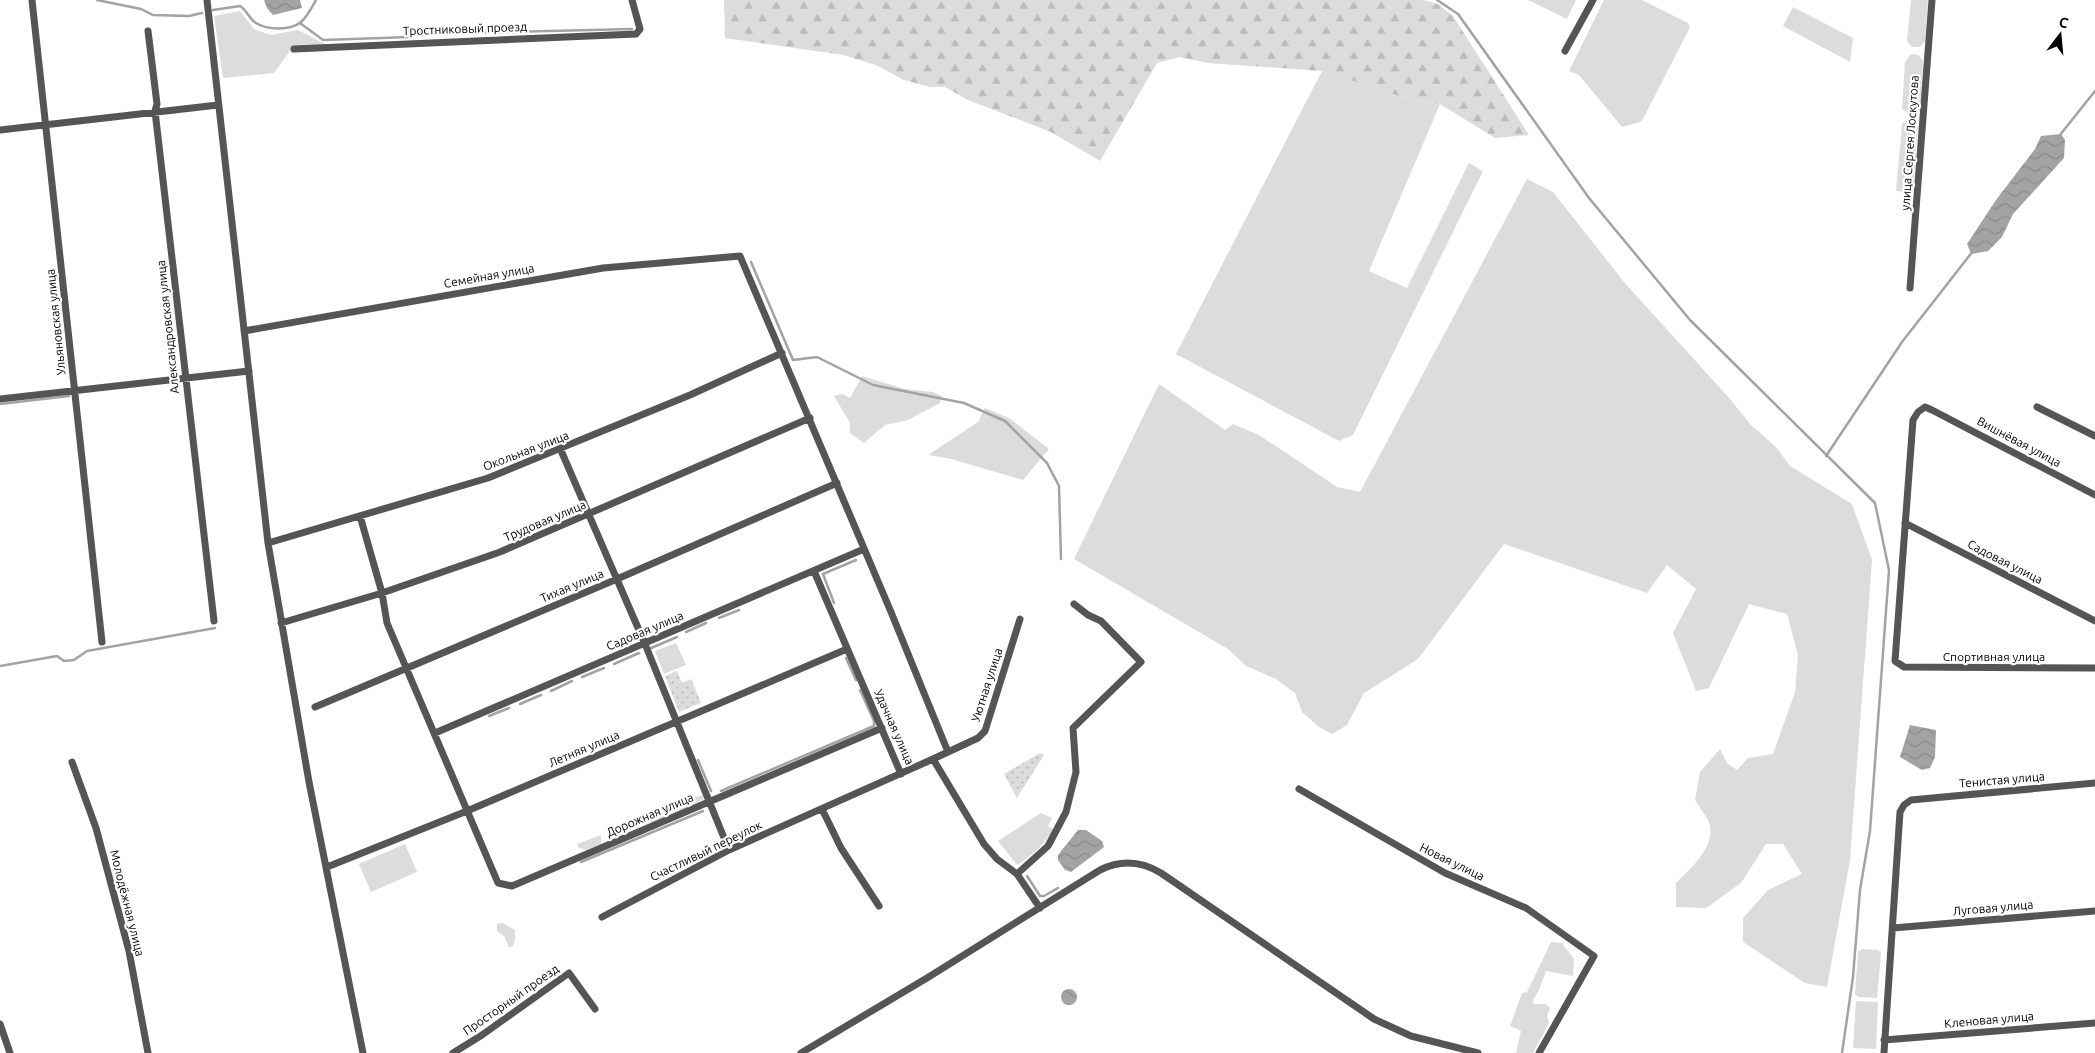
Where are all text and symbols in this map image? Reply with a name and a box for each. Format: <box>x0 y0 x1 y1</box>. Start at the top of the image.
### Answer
north arrow <box>2035 10 2085 60</box>
text: С <box>2057 14 2070 31</box>
street label: Тростниковый проезд <box>403 20 527 37</box>
street label: улица Сергея Лоскутова <box>1898 75 1921 211</box>
street label: Александровская улица <box>154 260 181 394</box>
street label: Семейная улица <box>443 261 535 290</box>
street label: Ульяновская улица <box>43 268 68 376</box>
street label: Вишнёвая улица <box>1975 414 2063 469</box>
street label: Окольная улица <box>481 428 571 473</box>
street label: Трудовая улица <box>502 497 588 544</box>
street label: Садовая улица <box>1966 537 2045 586</box>
street label: Тихая улица <box>538 566 605 605</box>
street label: Садовая улица <box>604 608 685 653</box>
street label: Уютная улица <box>968 646 1005 723</box>
street label: Спортивная улица <box>1943 650 2045 663</box>
street label: Удачная улица <box>872 687 917 766</box>
street label: Летняя улица <box>546 728 621 769</box>
street label: Тенистая улица <box>1958 769 2045 790</box>
street label: Дорожная улица <box>604 790 695 839</box>
street label: Счастливый переулок <box>648 818 764 883</box>
street label: Новая улица <box>1418 840 1487 883</box>
street label: Молодёжная улица <box>108 848 147 957</box>
street label: Луговая улица <box>1952 898 2034 917</box>
street label: Просторный проезд <box>460 962 561 1037</box>
street label: Кленовая улица <box>1944 1009 2034 1030</box>

